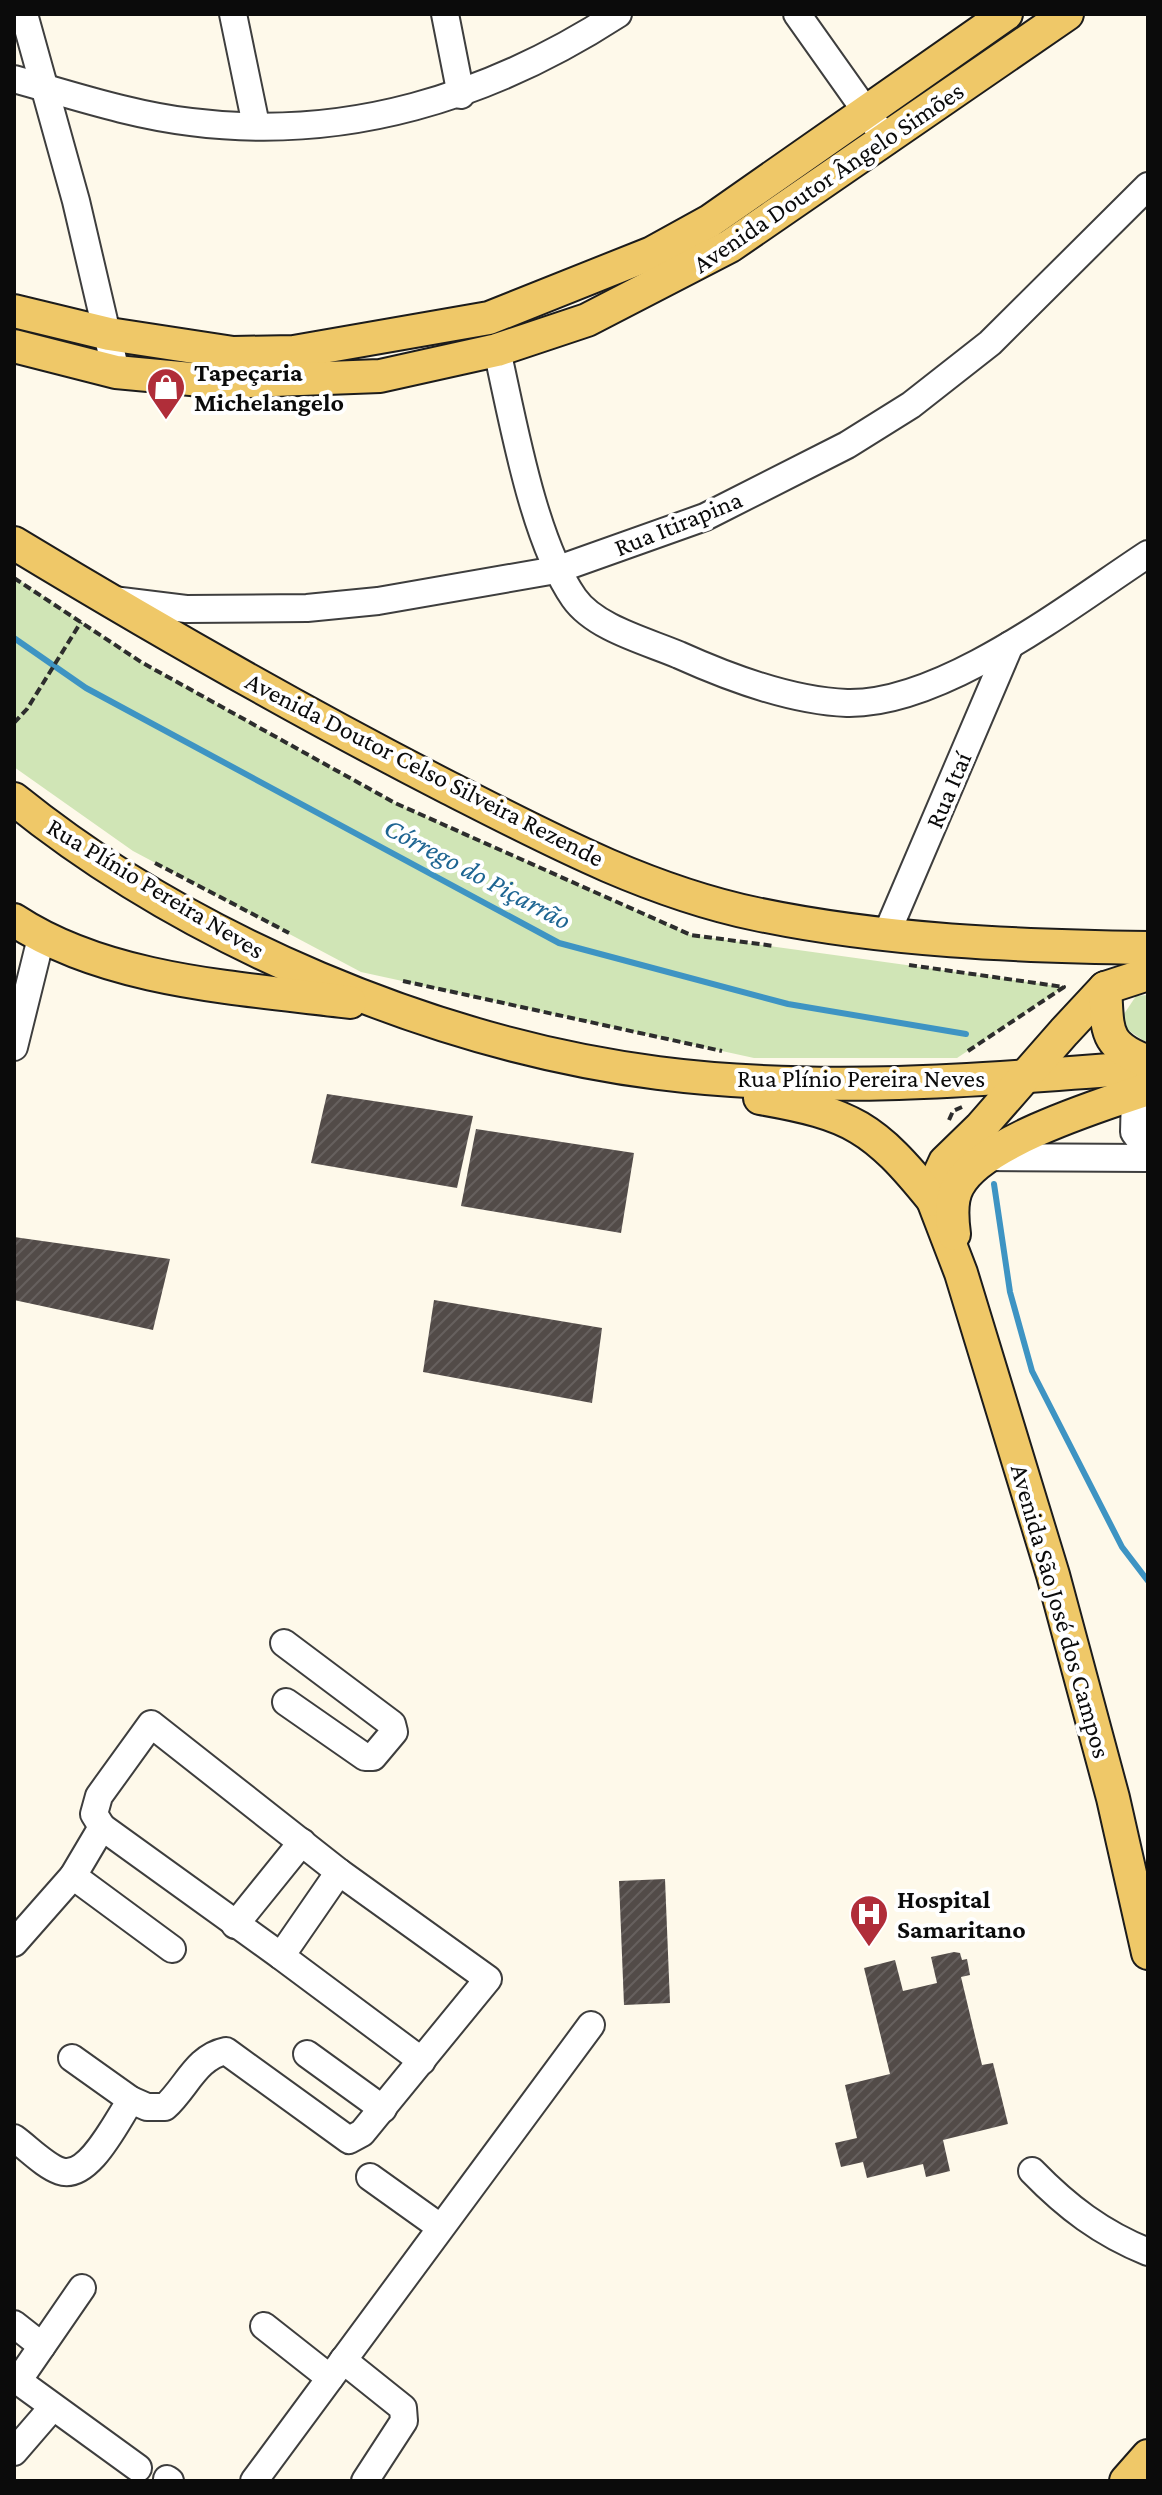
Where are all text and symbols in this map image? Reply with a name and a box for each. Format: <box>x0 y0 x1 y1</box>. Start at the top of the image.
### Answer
street label: Avenida Doutor Ângelo Simões <box>688 76 969 279</box>
place label: Tapeçaria Michelangelo <box>194 358 344 417</box>
shop icon: Tapeçaria Michelangelo <box>145 366 187 421</box>
street label: Rua Itirapina <box>610 485 746 562</box>
street label: Avenida Doutor Celso Silveira Rezende <box>241 666 609 873</box>
street label: Rua Itaí <box>919 747 978 833</box>
water label: Córrego do Piçarrão <box>379 811 576 936</box>
street label: Rua Plínio Pereira Neves <box>42 812 270 965</box>
street label: Rua Plínio Pereira Neves <box>737 1064 985 1093</box>
street label: Avenida São José dos Campos <box>1005 1461 1116 1761</box>
place label: Hospital Samaritano <box>897 1885 1026 1944</box>
hospital icon: Hospital Samaritano <box>848 1893 890 1948</box>

